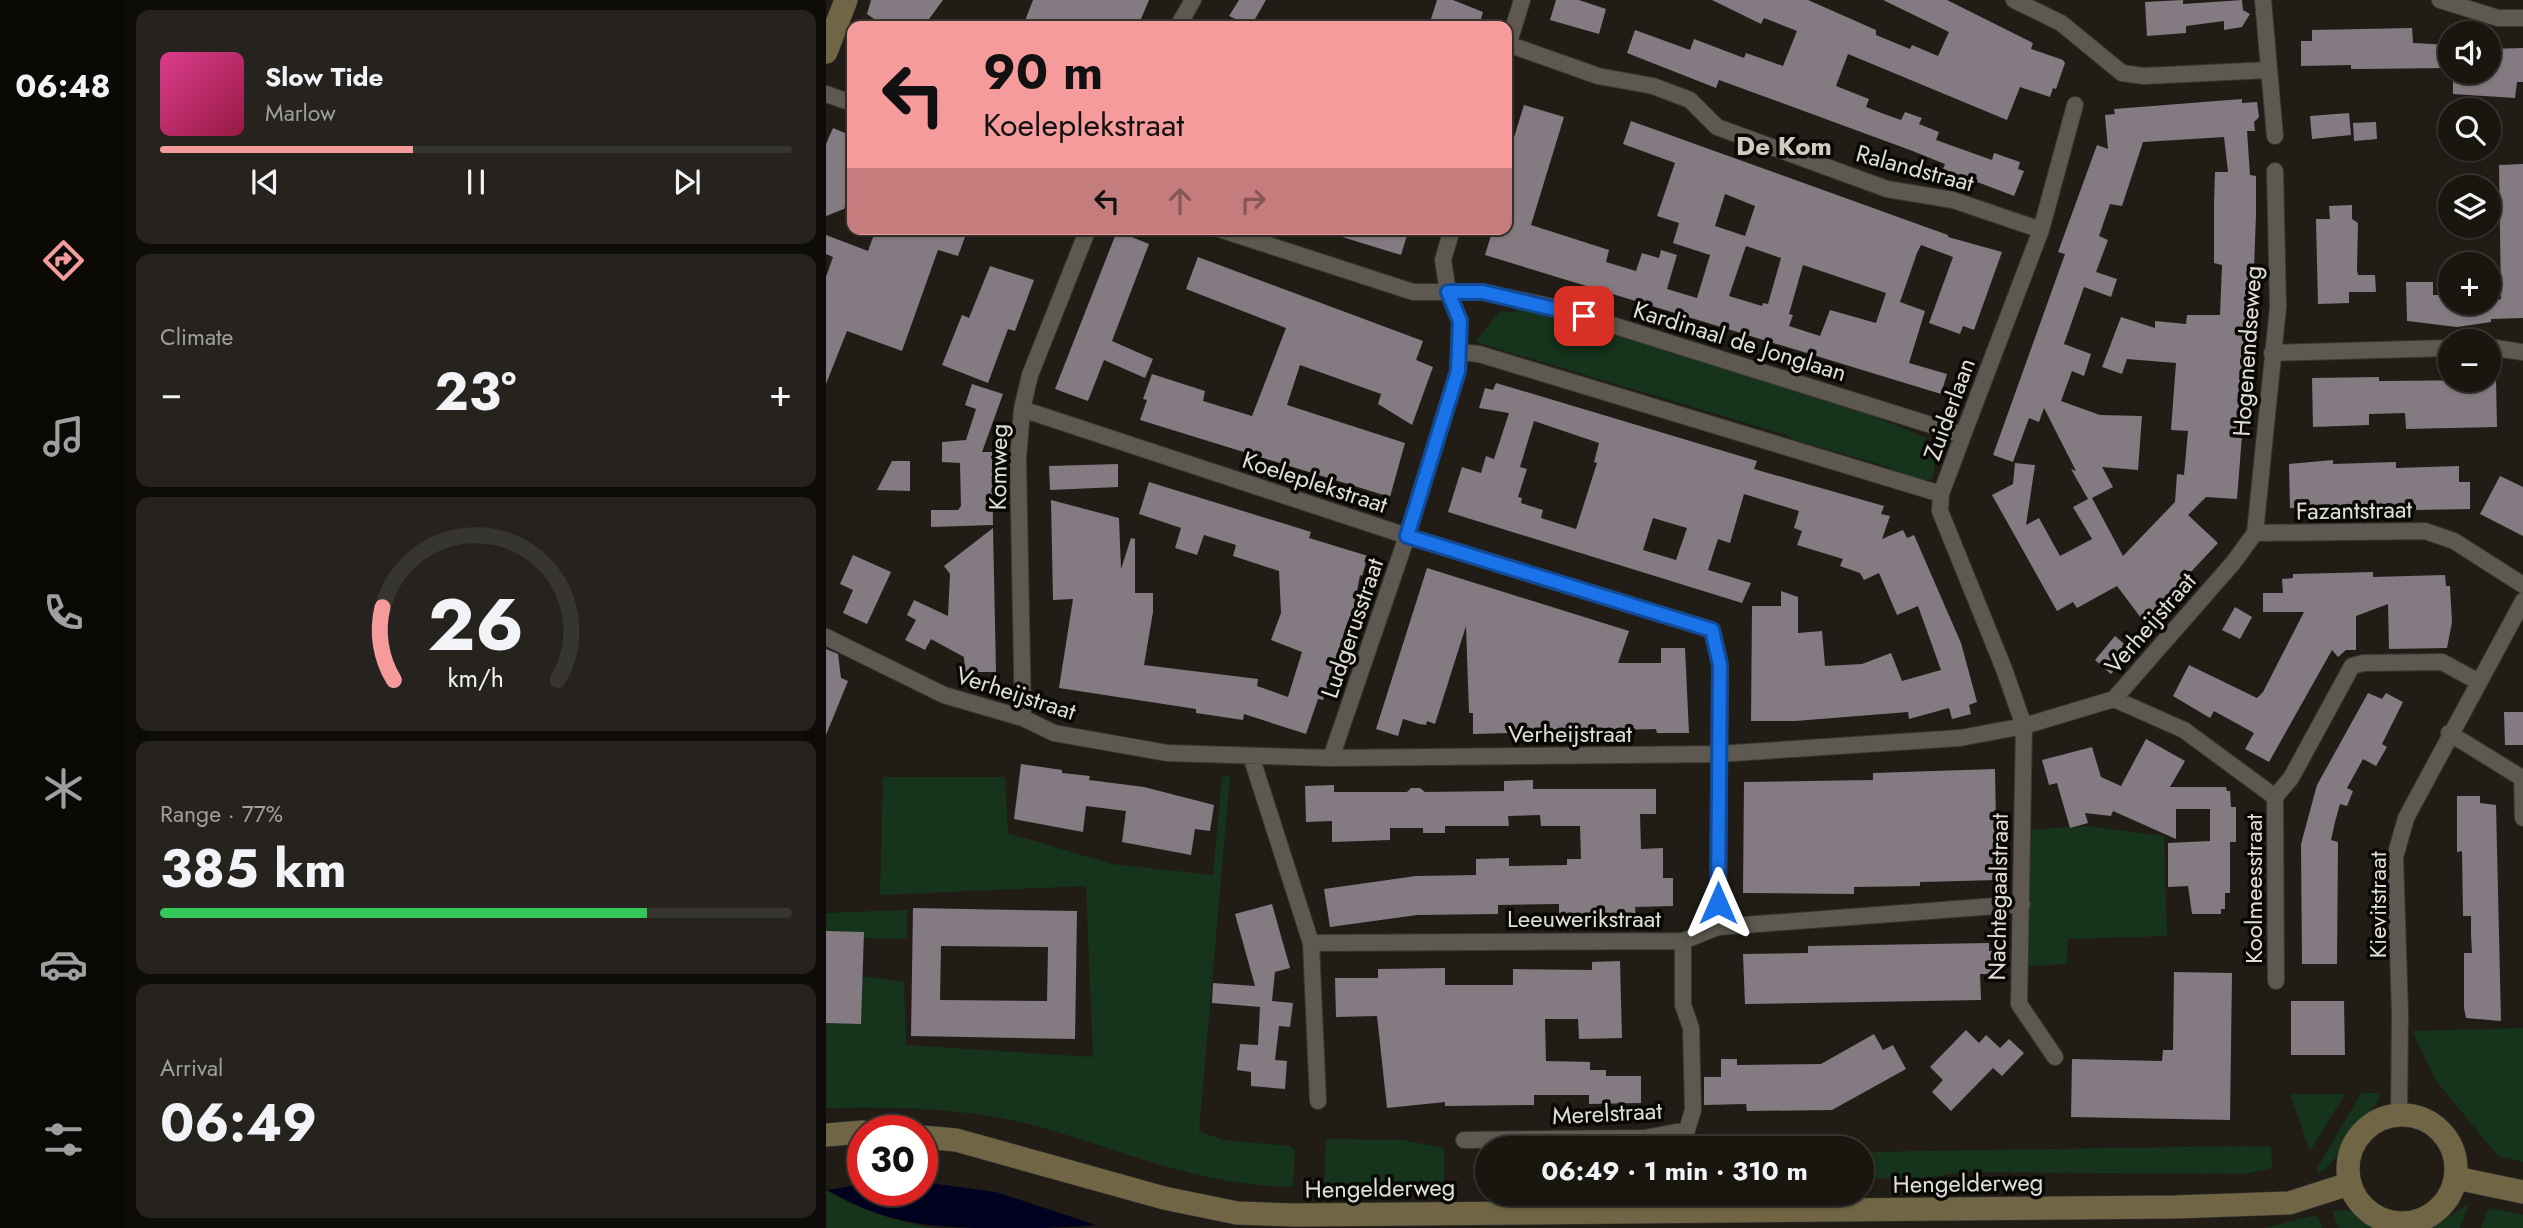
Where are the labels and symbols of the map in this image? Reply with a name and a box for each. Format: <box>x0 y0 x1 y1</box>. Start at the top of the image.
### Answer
district label: De Kom <box>1736 127 1832 165</box>
street label: Ralandstraat <box>1852 135 1978 201</box>
street label: Hogenendseweg <box>2224 264 2270 438</box>
pin <box>1554 286 1614 346</box>
street label: Kardinaal de Jonglaan <box>1629 292 1851 390</box>
street label: Zuiderlaan <box>1914 353 1984 465</box>
street label: Komweg <box>980 423 1016 511</box>
street label: Koeleplekstraat <box>1238 442 1392 522</box>
street label: Fazantstraat <box>2296 491 2413 529</box>
street label: Ludgerusstraat <box>1312 553 1392 703</box>
street label: Verheijstraat <box>2096 564 2204 681</box>
street label: Verheijstraat <box>952 657 1081 729</box>
street label: Verheijstraat <box>1508 716 1632 751</box>
street label: Nachtegaalstraat <box>1979 813 2017 981</box>
street label: Koolmeesstraat <box>2236 814 2271 964</box>
street label: Kievitstraat <box>2360 851 2395 958</box>
position arrow <box>1681 866 1755 940</box>
street label: Leeuwerikstraat <box>1507 901 1661 936</box>
street label: Merelstraat <box>1551 1093 1663 1133</box>
speed limit sign: 30 <box>847 1115 938 1206</box>
street label: Hengelderweg <box>1892 1164 2044 1202</box>
street label: Hengelderweg <box>1304 1169 1456 1207</box>

